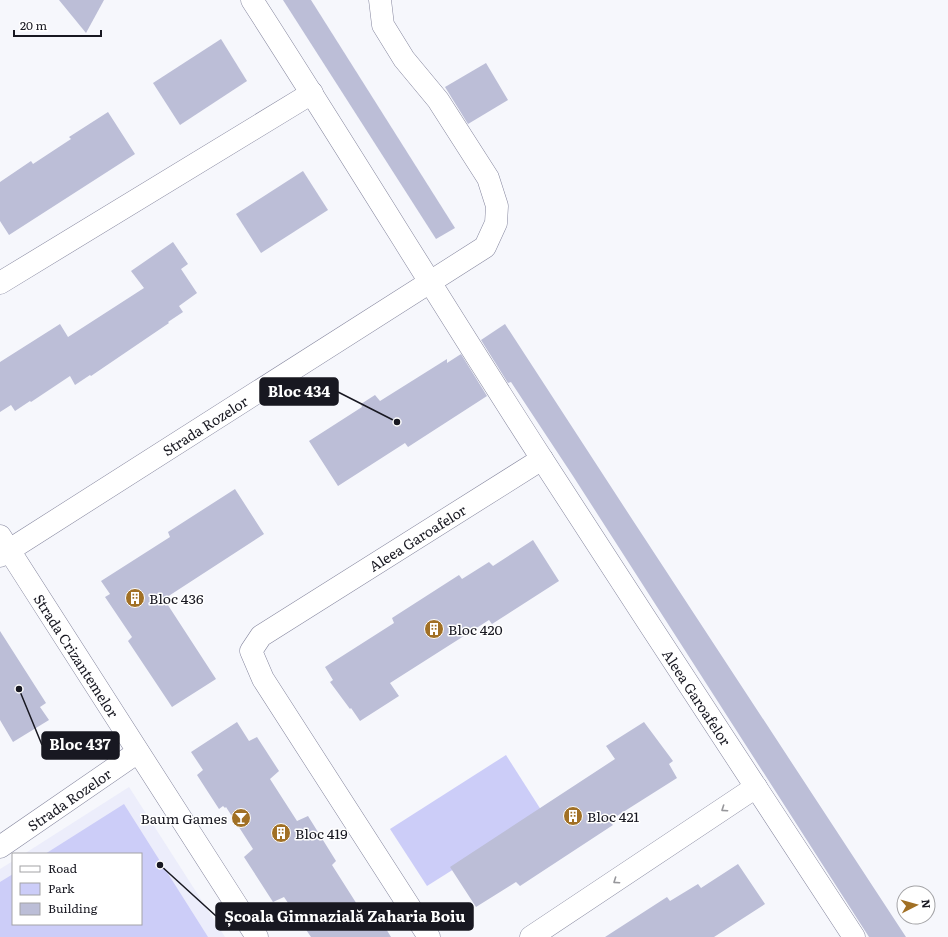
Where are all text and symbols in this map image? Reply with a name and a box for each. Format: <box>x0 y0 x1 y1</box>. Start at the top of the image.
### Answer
scale bar <box>14 12 101 38</box>
text: 20 m <box>20 16 47 34</box>
callout: Bloc 434 <box>260 378 338 405</box>
text: Bloc 434 <box>268 379 330 402</box>
street label: Strada Rozelor <box>158 391 252 460</box>
street label: Aleea Garoafelor <box>365 499 470 576</box>
building icon: Bloc 436 <box>124 587 146 609</box>
place label: Bloc 436 <box>149 588 204 608</box>
street label: Strada Crizantemelor <box>30 590 124 722</box>
building icon: Bloc 420 <box>423 618 445 640</box>
place label: Bloc 420 <box>448 619 503 639</box>
street label: Aleea Garoafelor <box>658 645 736 749</box>
callout: Bloc 437 <box>42 732 119 759</box>
text: Bloc 437 <box>49 732 112 755</box>
street label: Strada Rozelor <box>23 763 115 835</box>
one-way arrow <box>721 804 728 812</box>
building icon: Bloc 421 <box>562 805 584 827</box>
place label: Bloc 421 <box>587 806 640 826</box>
bar icon: Baum Games <box>230 807 252 829</box>
place label: Baum Games <box>141 808 227 828</box>
building icon: Bloc 419 <box>270 822 292 844</box>
place label: Bloc 419 <box>295 823 348 843</box>
legend <box>12 853 142 925</box>
text: Road <box>48 859 78 877</box>
one-way arrow <box>613 876 620 883</box>
text: Park <box>48 879 75 897</box>
north arrow <box>896 885 936 925</box>
text: N <box>919 898 935 909</box>
text: Building <box>48 899 98 917</box>
callout: Școala Gimnazială Zaharia Boiu <box>216 903 473 930</box>
text: Școala Gimnazială Zaharia Boiu <box>225 904 465 927</box>

